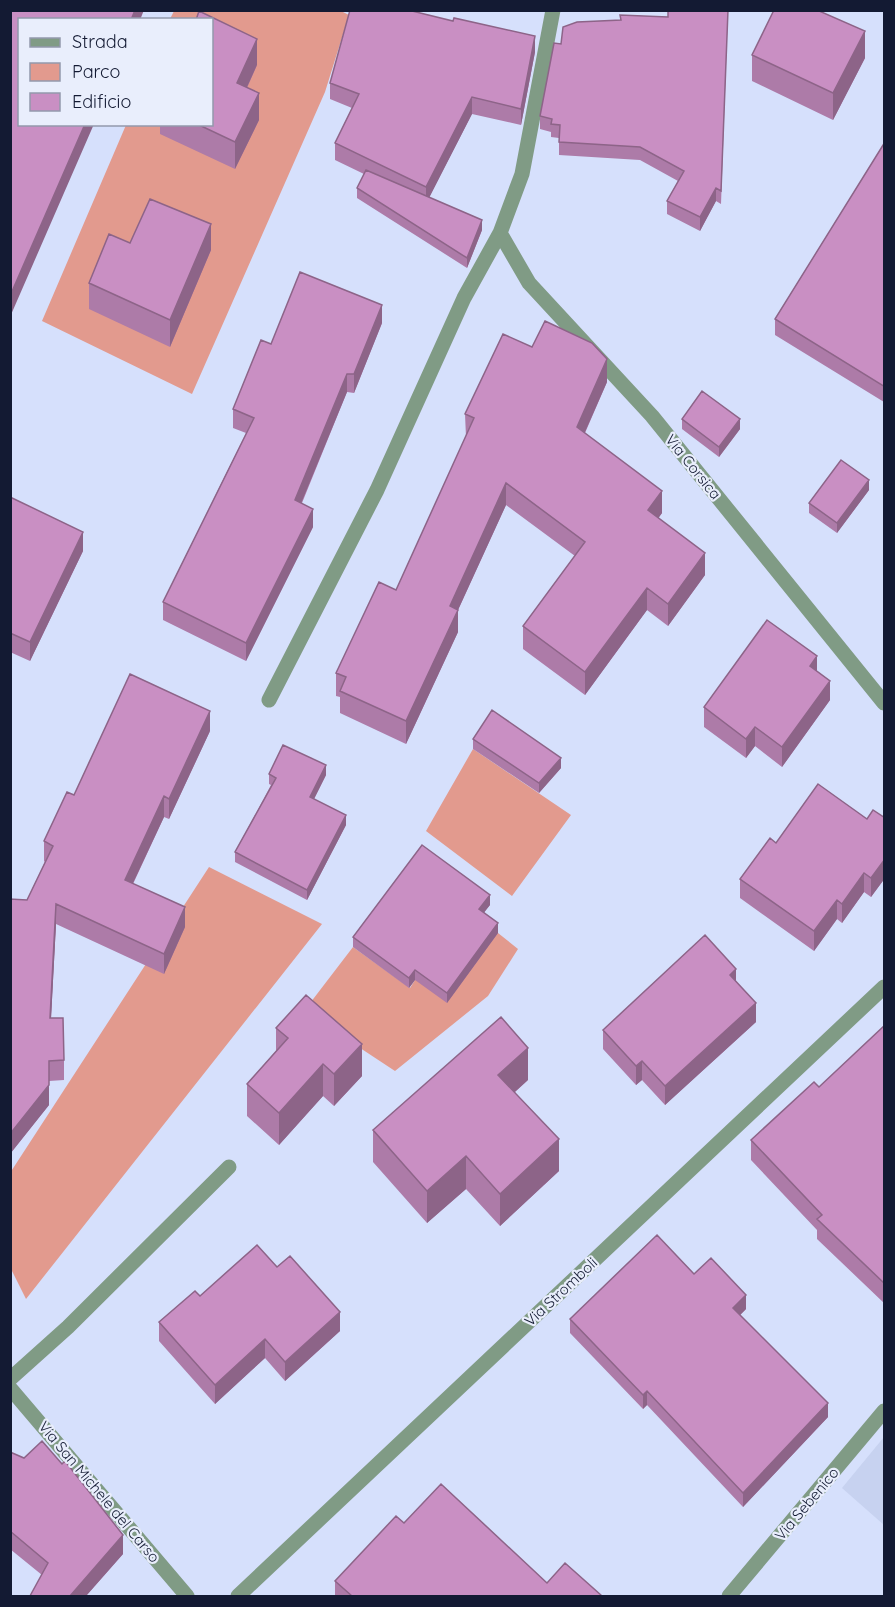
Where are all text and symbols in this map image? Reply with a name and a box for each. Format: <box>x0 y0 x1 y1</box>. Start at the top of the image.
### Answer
legend <box>18 18 213 126</box>
text: Strada <box>72 30 128 53</box>
text: Parco <box>72 60 120 83</box>
text: Edificio <box>72 90 131 113</box>
street label: Via Corsica <box>661 430 725 503</box>
street label: Via Stromboli <box>520 1253 601 1330</box>
street label: Via San Michele del Carso <box>35 1417 164 1566</box>
street label: Via Sebenico <box>771 1463 843 1544</box>

